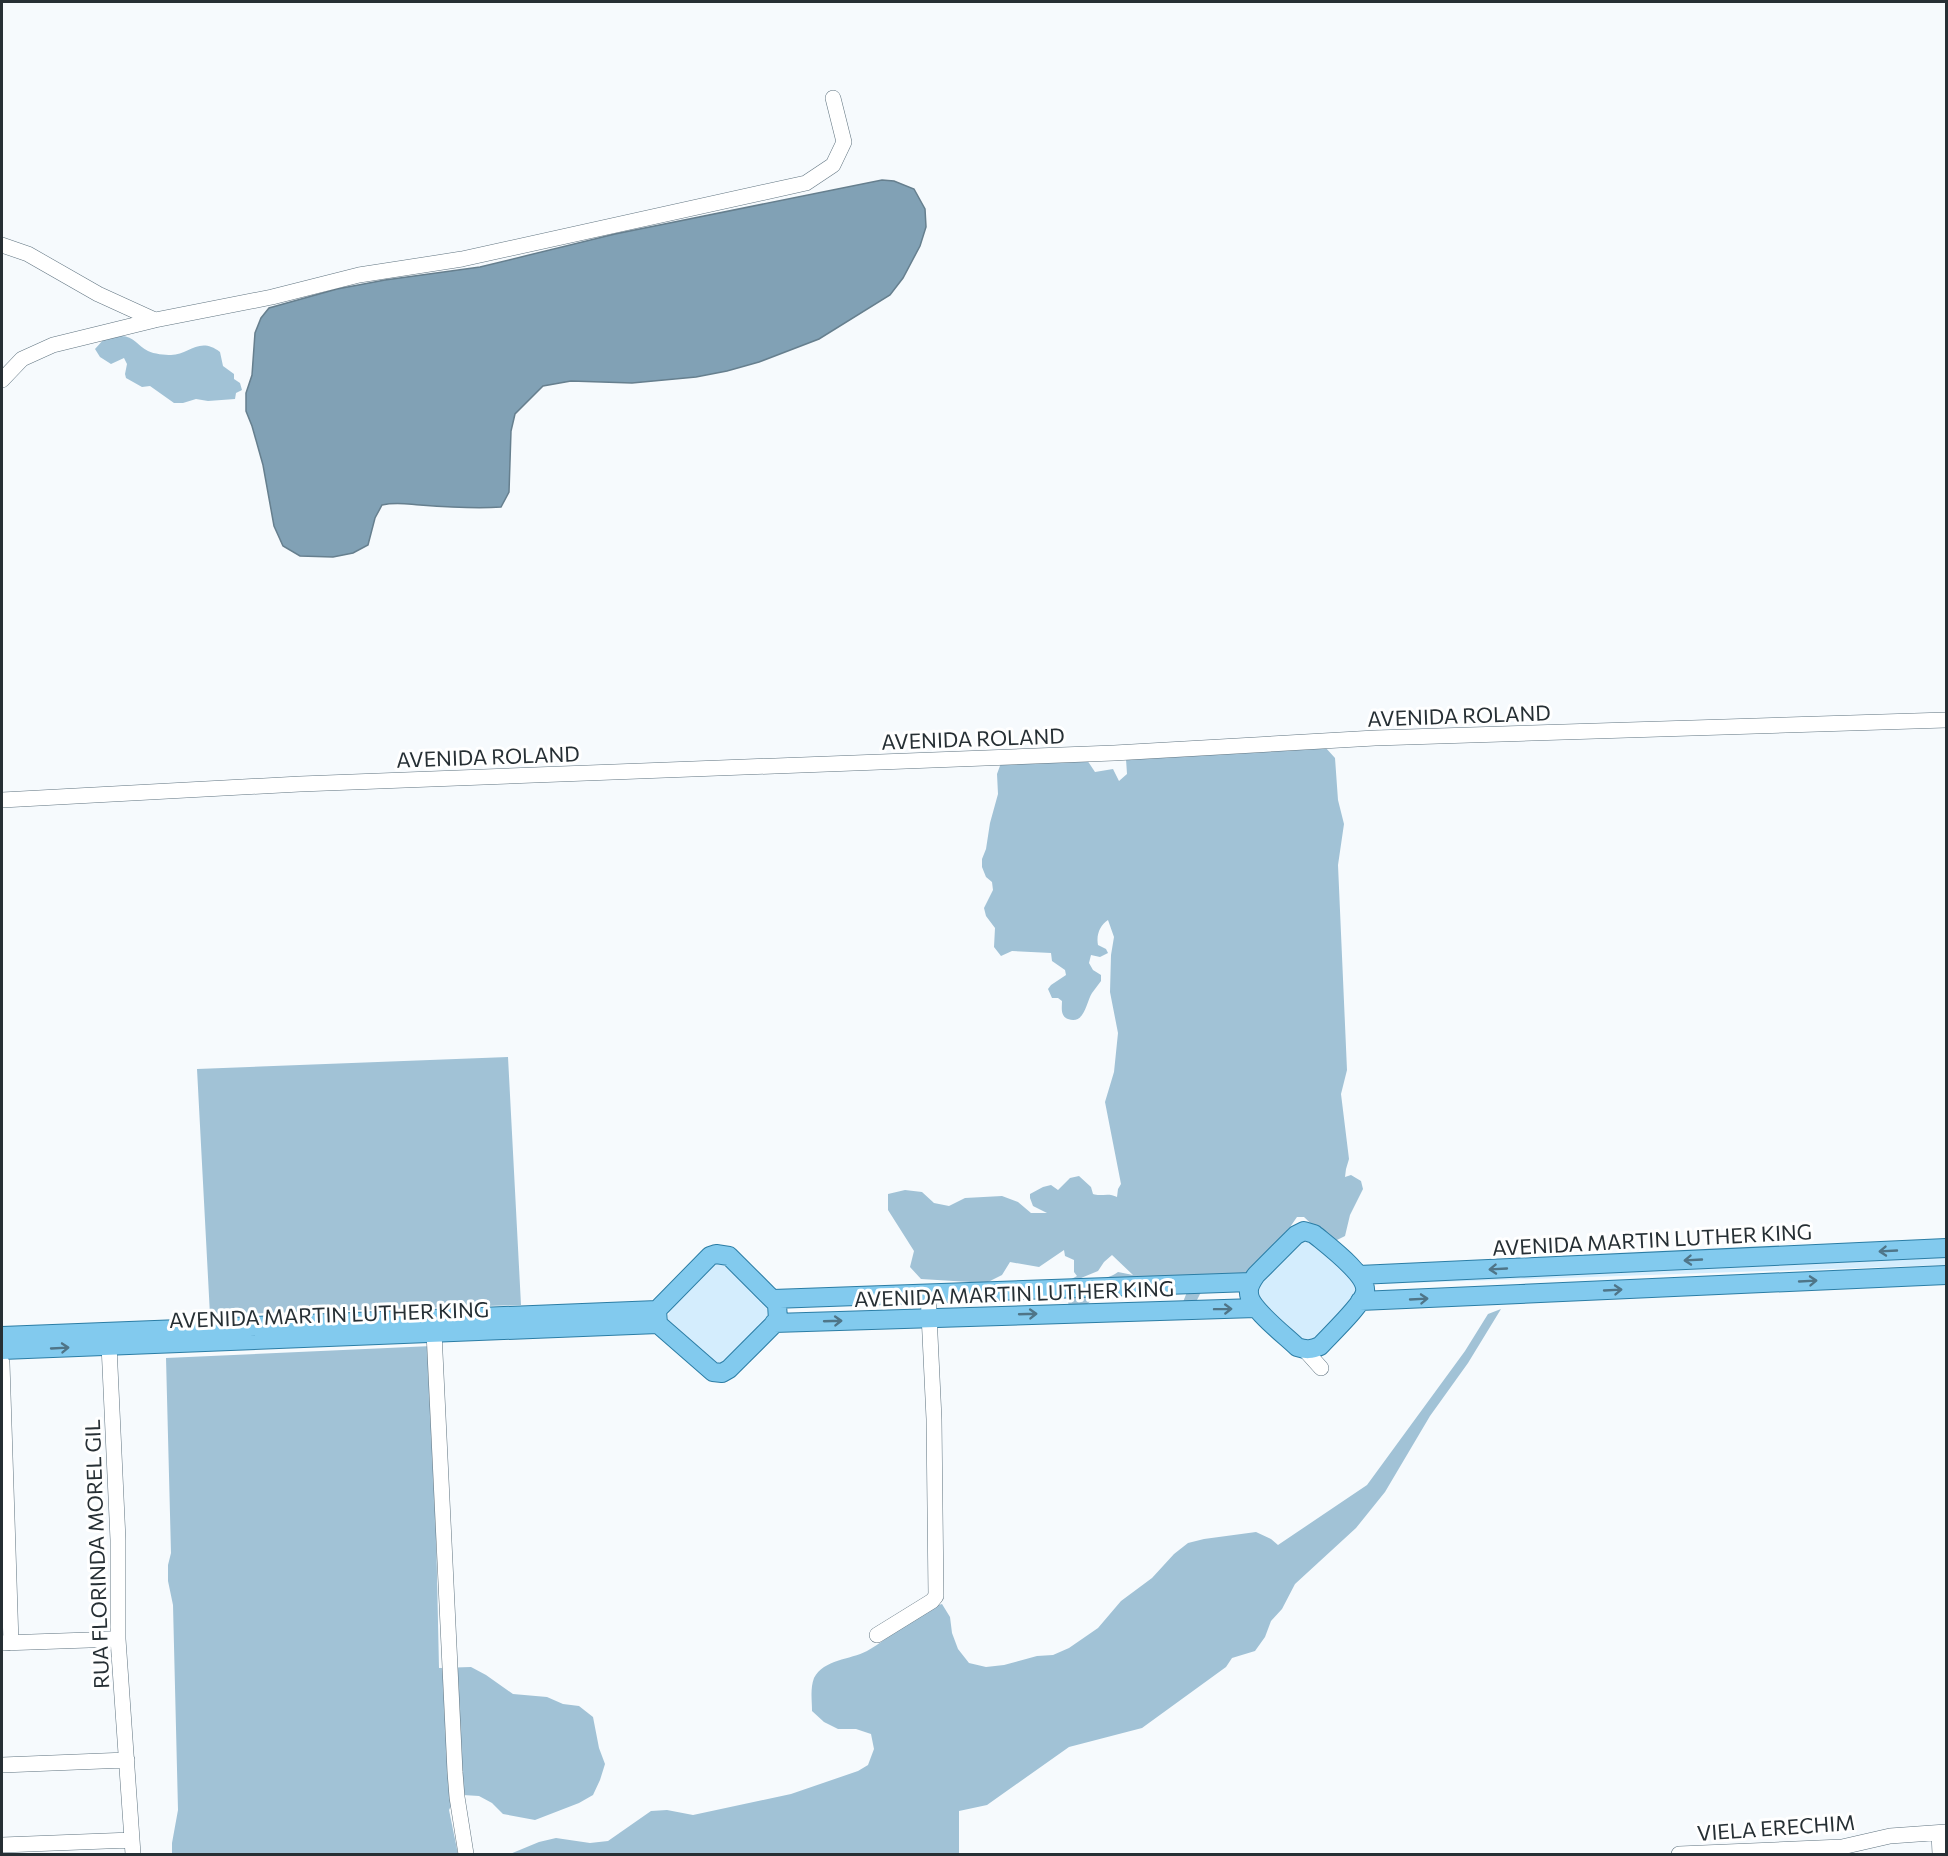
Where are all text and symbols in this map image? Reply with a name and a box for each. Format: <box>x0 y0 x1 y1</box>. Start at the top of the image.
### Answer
street label: AVENIDA ROLAND <box>1367 699 1551 731</box>
street label: AVENIDA ROLAND <box>881 722 1065 754</box>
street label: AVENIDA ROLAND <box>396 740 580 772</box>
street label: AVENIDA MARTIN LUTHER KING <box>1491 1218 1813 1260</box>
one-way arrow <box>1879 1245 1899 1256</box>
one-way arrow <box>1684 1254 1704 1265</box>
one-way arrow <box>1489 1263 1509 1274</box>
street label: AVENIDA MARTIN LUTHER KING <box>853 1275 1175 1311</box>
one-way arrow <box>1798 1275 1818 1286</box>
one-way arrow <box>1603 1284 1623 1295</box>
one-way arrow <box>1408 1293 1428 1304</box>
street label: AVENIDA MARTIN LUTHER KING <box>168 1296 490 1332</box>
one-way arrow <box>1212 1303 1232 1314</box>
one-way arrow <box>1017 1309 1037 1320</box>
one-way arrow <box>822 1316 842 1327</box>
one-way arrow <box>49 1342 69 1353</box>
street label: RUA FLORINDA MOREL GIL <box>79 1419 113 1689</box>
street label: VIELA ERECHIM <box>1696 1809 1856 1845</box>

